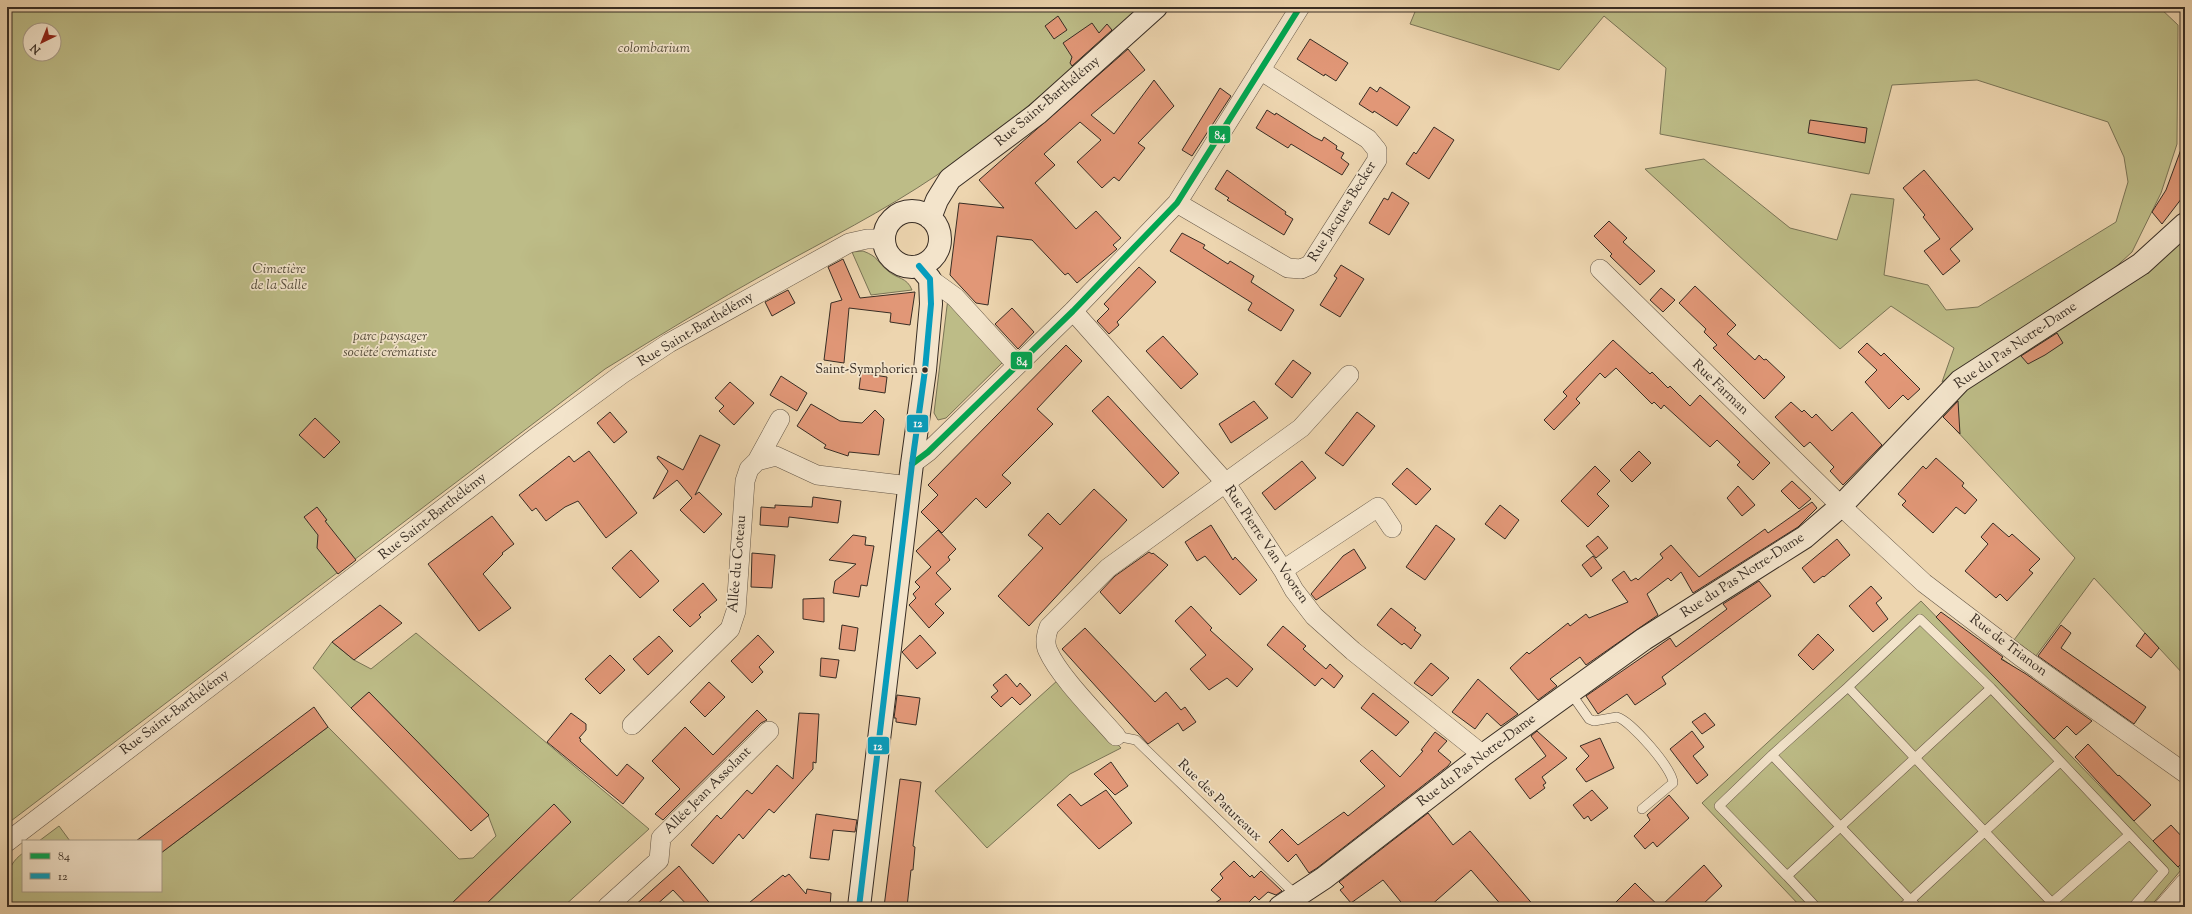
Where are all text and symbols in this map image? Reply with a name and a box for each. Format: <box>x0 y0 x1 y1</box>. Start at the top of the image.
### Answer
north arrow <box>22 22 62 62</box>
park label: colombarium <box>618 39 690 59</box>
text: N <box>27 40 45 58</box>
street label: Rue Saint-Barthélémy <box>991 52 1105 152</box>
line badge: 84 <box>1208 125 1231 144</box>
text: 84 <box>1215 128 1226 144</box>
street label: Rue Jacques Becker <box>1304 157 1382 266</box>
park label: Cimetière de la Salle <box>251 260 307 296</box>
street label: Rue Saint-Barthélémy <box>634 287 758 372</box>
street label: Rue du Pas Notre-Dame <box>1951 297 2081 395</box>
park label: parc paysager société crématiste <box>343 327 437 363</box>
line badge: 84 <box>1010 351 1033 370</box>
text: 84 <box>1017 354 1028 370</box>
street label: Rue Farman <box>1687 356 1753 420</box>
place label: Saint-Symphorien <box>815 361 918 379</box>
marker: Saint-Symphorien <box>920 365 930 375</box>
line badge: 12 <box>906 414 929 433</box>
text: 12 <box>913 416 923 432</box>
street label: Rue Saint-Barthélémy <box>375 469 491 565</box>
street label: Rue Pierre Van Vooren <box>1219 482 1313 608</box>
street label: Allée du Coteau <box>724 514 752 614</box>
street label: Rue du Pas Notre-Dame <box>1677 528 1809 624</box>
street label: Rue de Trianon <box>1965 610 2051 682</box>
street label: Rue Saint-Barthélémy <box>116 665 234 761</box>
street label: Rue du Pas Notre-Dame <box>1413 710 1541 812</box>
line badge: 12 <box>867 736 890 755</box>
text: 12 <box>873 739 883 755</box>
street label: Allée Jean Assolant <box>660 743 756 839</box>
street label: Rue des Patureaux <box>1172 755 1266 847</box>
legend <box>22 840 162 892</box>
text: 84 <box>58 848 70 866</box>
text: 12 <box>58 868 68 886</box>

